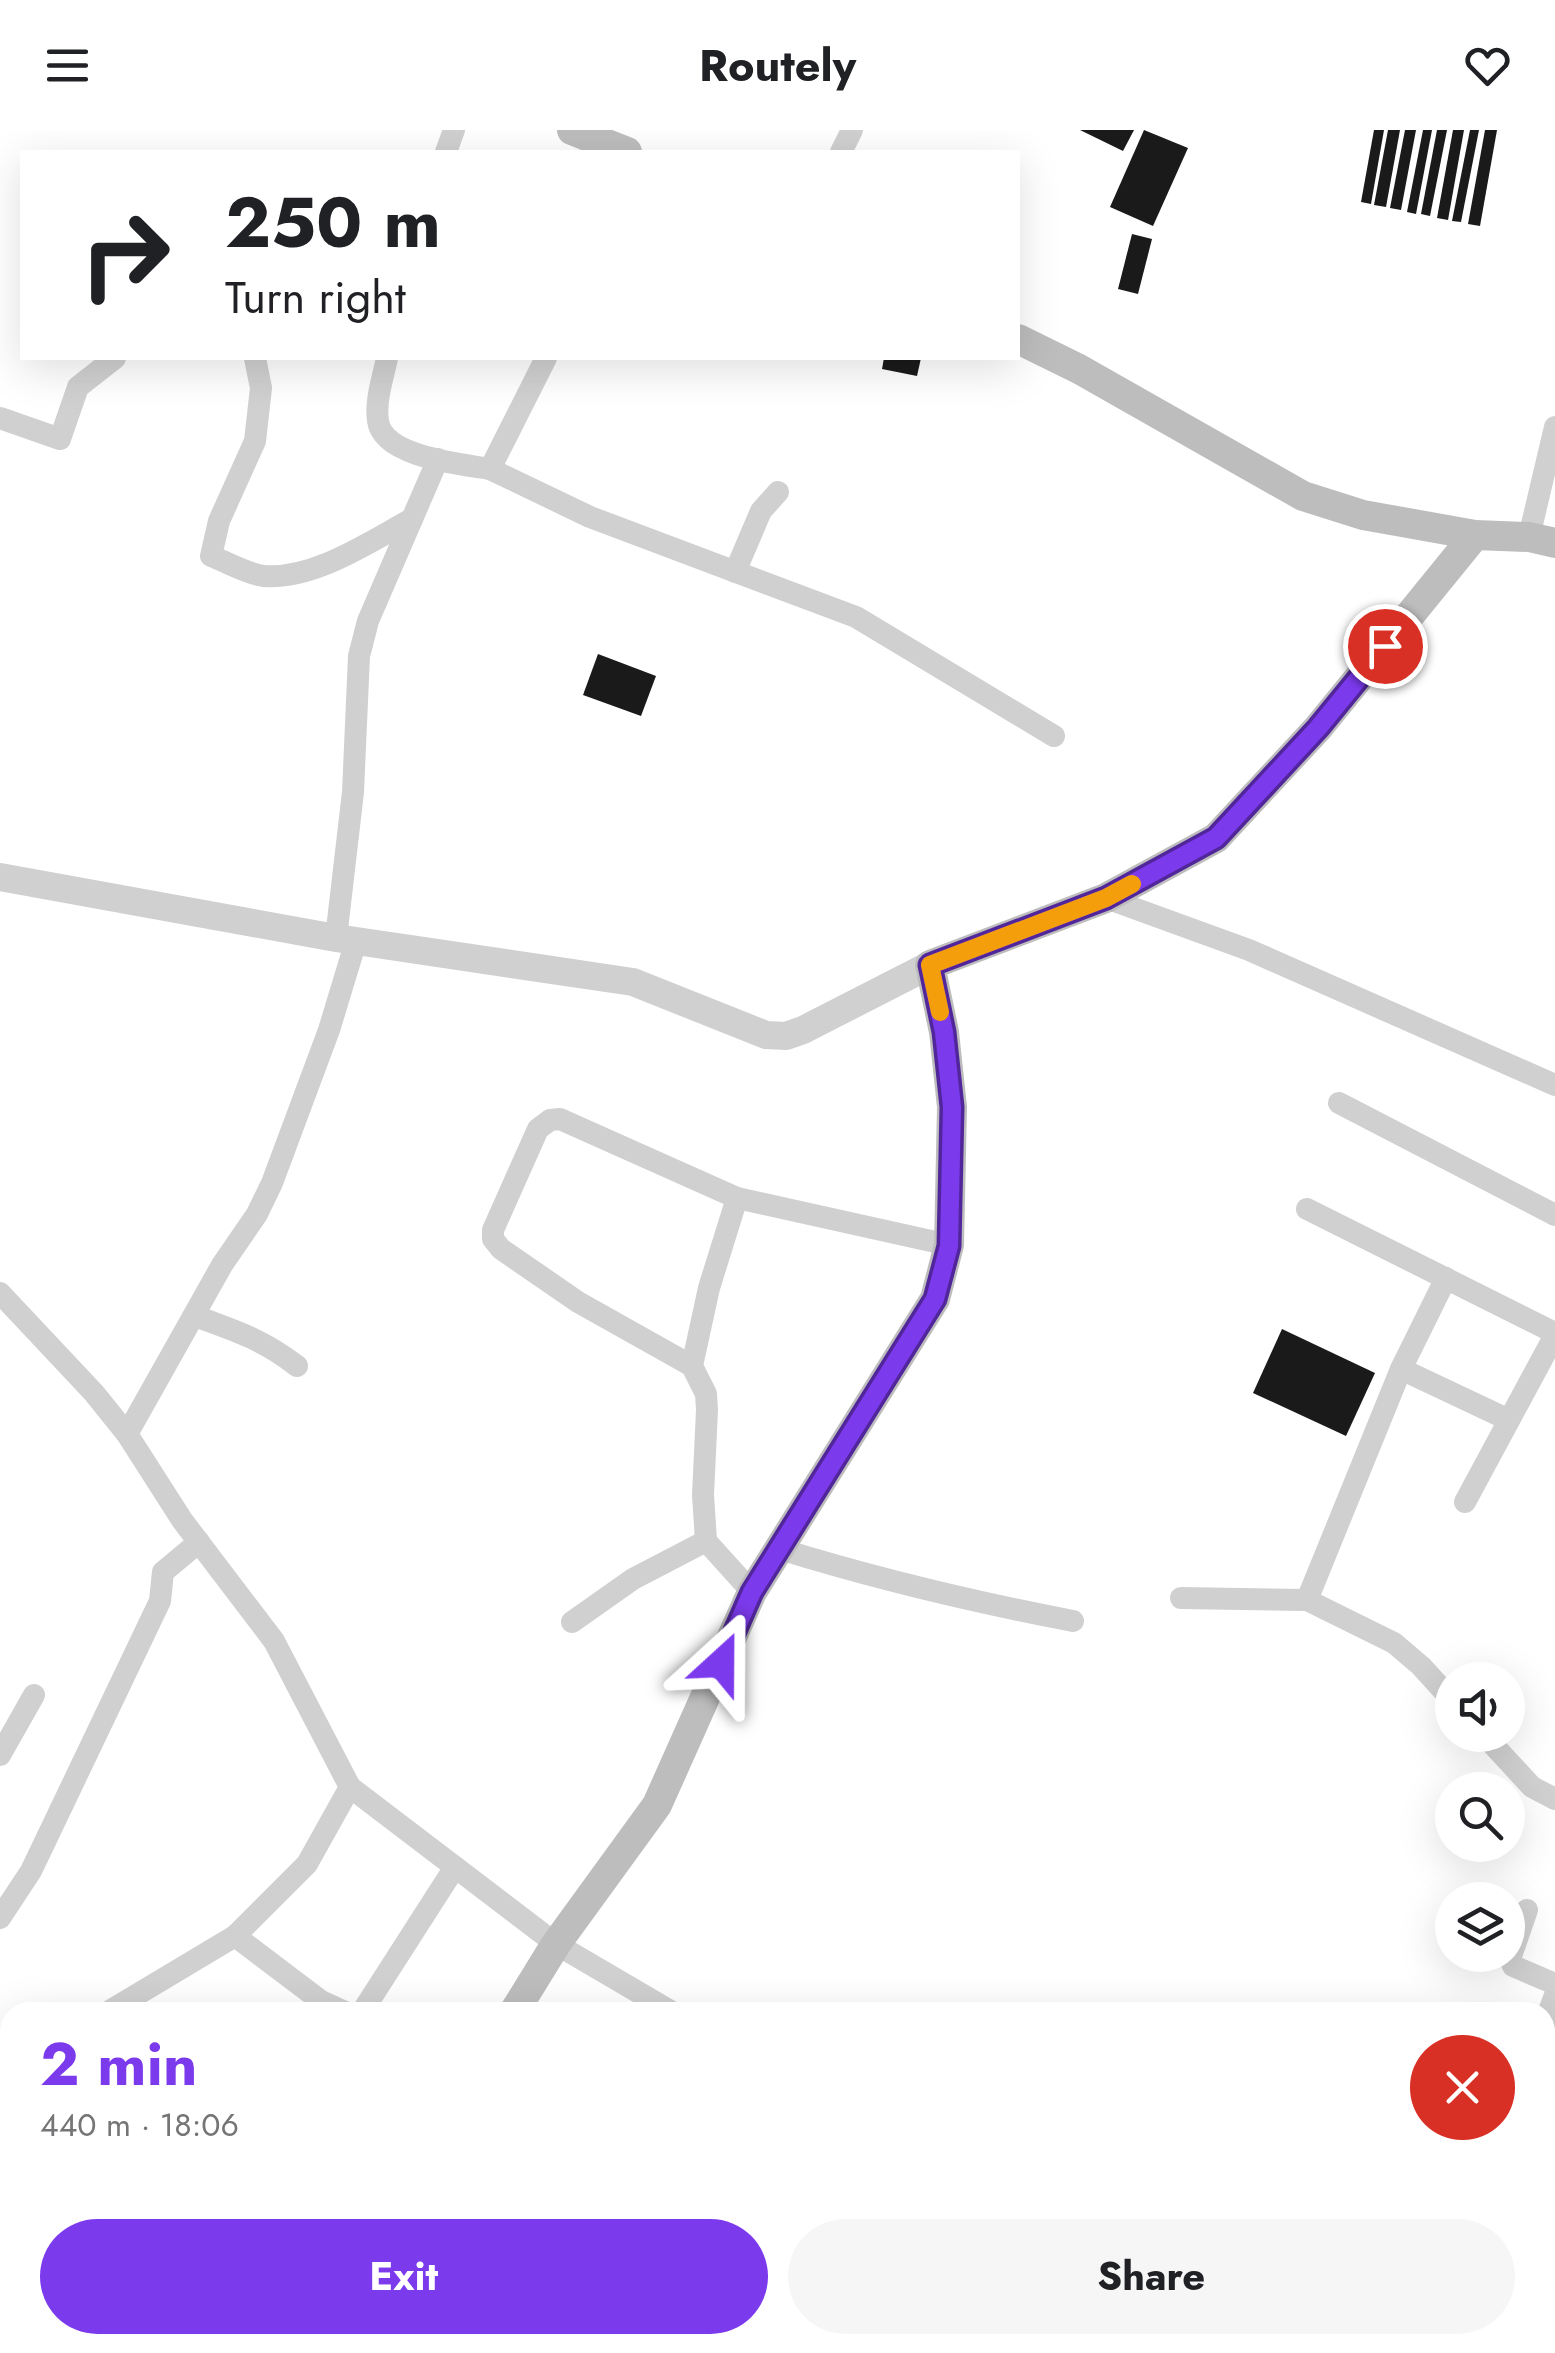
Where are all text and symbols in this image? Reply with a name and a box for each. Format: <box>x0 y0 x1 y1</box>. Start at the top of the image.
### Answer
text: Routely <box>699 33 856 98</box>
icon: menu <box>40 38 95 93</box>
icon: heart <box>1460 38 1515 93</box>
text: 250 m <box>225 172 441 273</box>
icon: right <box>60 190 190 320</box>
text: Turn right <box>225 265 406 330</box>
pin <box>1343 604 1428 689</box>
icon: arrive <box>1358 619 1413 674</box>
position arrow <box>669 1611 773 1715</box>
map controls <box>1435 1662 1525 1972</box>
button: sound <box>1435 1662 1525 1752</box>
button: search <box>1435 1772 1525 1862</box>
button: layers <box>1435 1882 1525 1972</box>
text: 2 min <box>40 2021 198 2108</box>
button: close <box>1410 2035 1515 2140</box>
text: 440 m · 18:06 <box>40 2102 239 2148</box>
button: Exit <box>40 2219 768 2334</box>
button: Share <box>788 2219 1515 2334</box>

